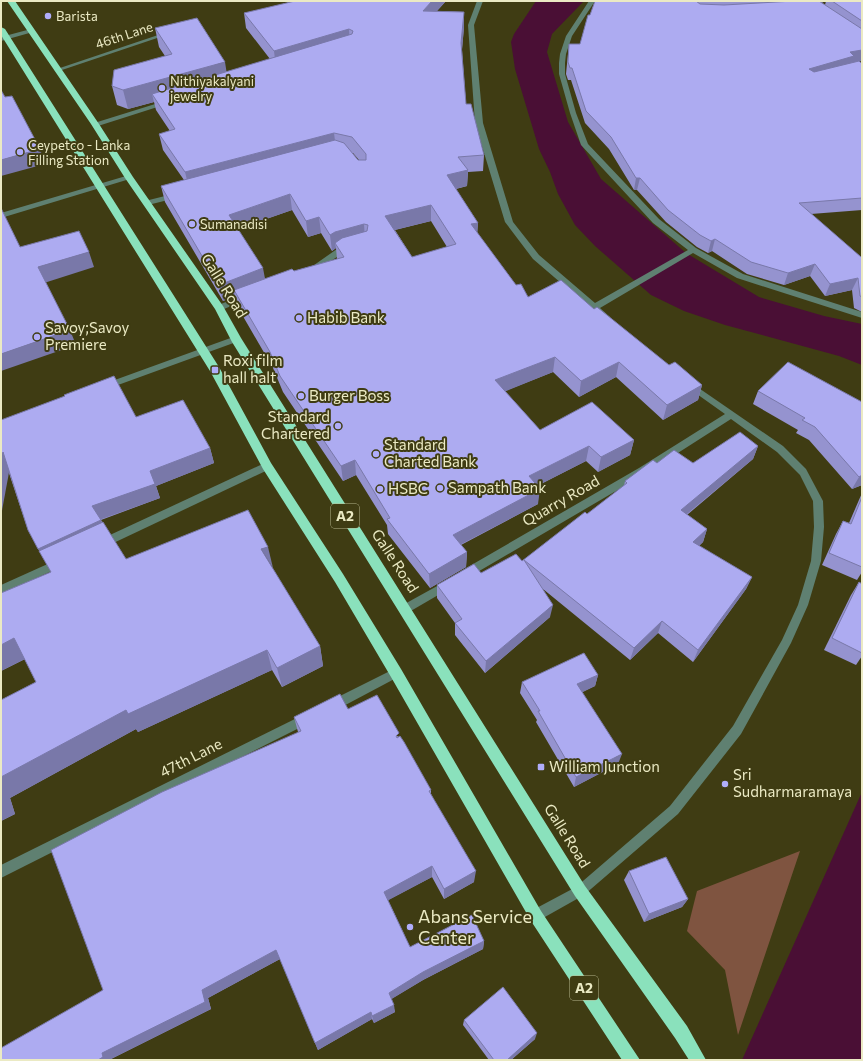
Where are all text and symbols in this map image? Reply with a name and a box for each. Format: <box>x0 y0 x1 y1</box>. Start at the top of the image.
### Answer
place label: Barista <box>56 8 98 24</box>
marker: Barista <box>43 11 53 21</box>
street label: 46th Lane <box>93 18 155 52</box>
place label: Nithiyakalyani jewelry <box>170 73 254 104</box>
marker: Nithiyakalyani jewelry <box>157 83 167 93</box>
place label: Ceypetco - Lanka Filling Station <box>28 137 130 168</box>
marker: Ceypetco - Lanka Filling Station <box>15 147 25 157</box>
place label: Sumanadisi <box>200 216 267 232</box>
marker: Sumanadisi <box>187 219 197 229</box>
street label: Galle Road <box>198 250 252 321</box>
place label: Habib Bank <box>307 308 385 326</box>
marker: Habib Bank <box>294 313 304 323</box>
place label: Savoy;Savoy Premiere <box>45 318 129 353</box>
marker: Savoy;Savoy Premiere <box>32 332 42 342</box>
place label: Roxi film hall halt <box>223 351 283 386</box>
marker: Roxi film hall halt <box>210 365 220 375</box>
place label: Burger Boss <box>309 386 390 404</box>
marker: Burger Boss <box>296 391 306 401</box>
place label: Standard Chartered <box>261 407 330 442</box>
marker: Standard Chartered <box>333 421 343 431</box>
place label: Standard Charted Bank <box>384 435 476 470</box>
marker: Standard Charted Bank <box>371 449 381 459</box>
street label: Quarry Road <box>519 471 602 529</box>
place label: Sampath Bank <box>448 478 546 496</box>
place label: HSBC <box>388 479 428 497</box>
marker: Sampath Bank <box>435 483 445 493</box>
marker: HSBC <box>375 484 385 494</box>
road number: A2 <box>331 504 359 528</box>
street label: Galle Road <box>369 525 423 596</box>
street label: 47th Lane <box>157 734 225 780</box>
place label: William Junction <box>549 757 660 775</box>
marker: William Junction <box>536 762 546 772</box>
place label: Sri Sudharmaramaya <box>733 765 852 800</box>
marker: Sri Sudharmaramaya <box>720 779 730 789</box>
street label: Galle Road <box>541 800 595 871</box>
place label: Abans Service Center <box>418 905 532 948</box>
marker: Abans Service Center <box>405 922 415 932</box>
road number: A2 <box>570 976 598 1000</box>

